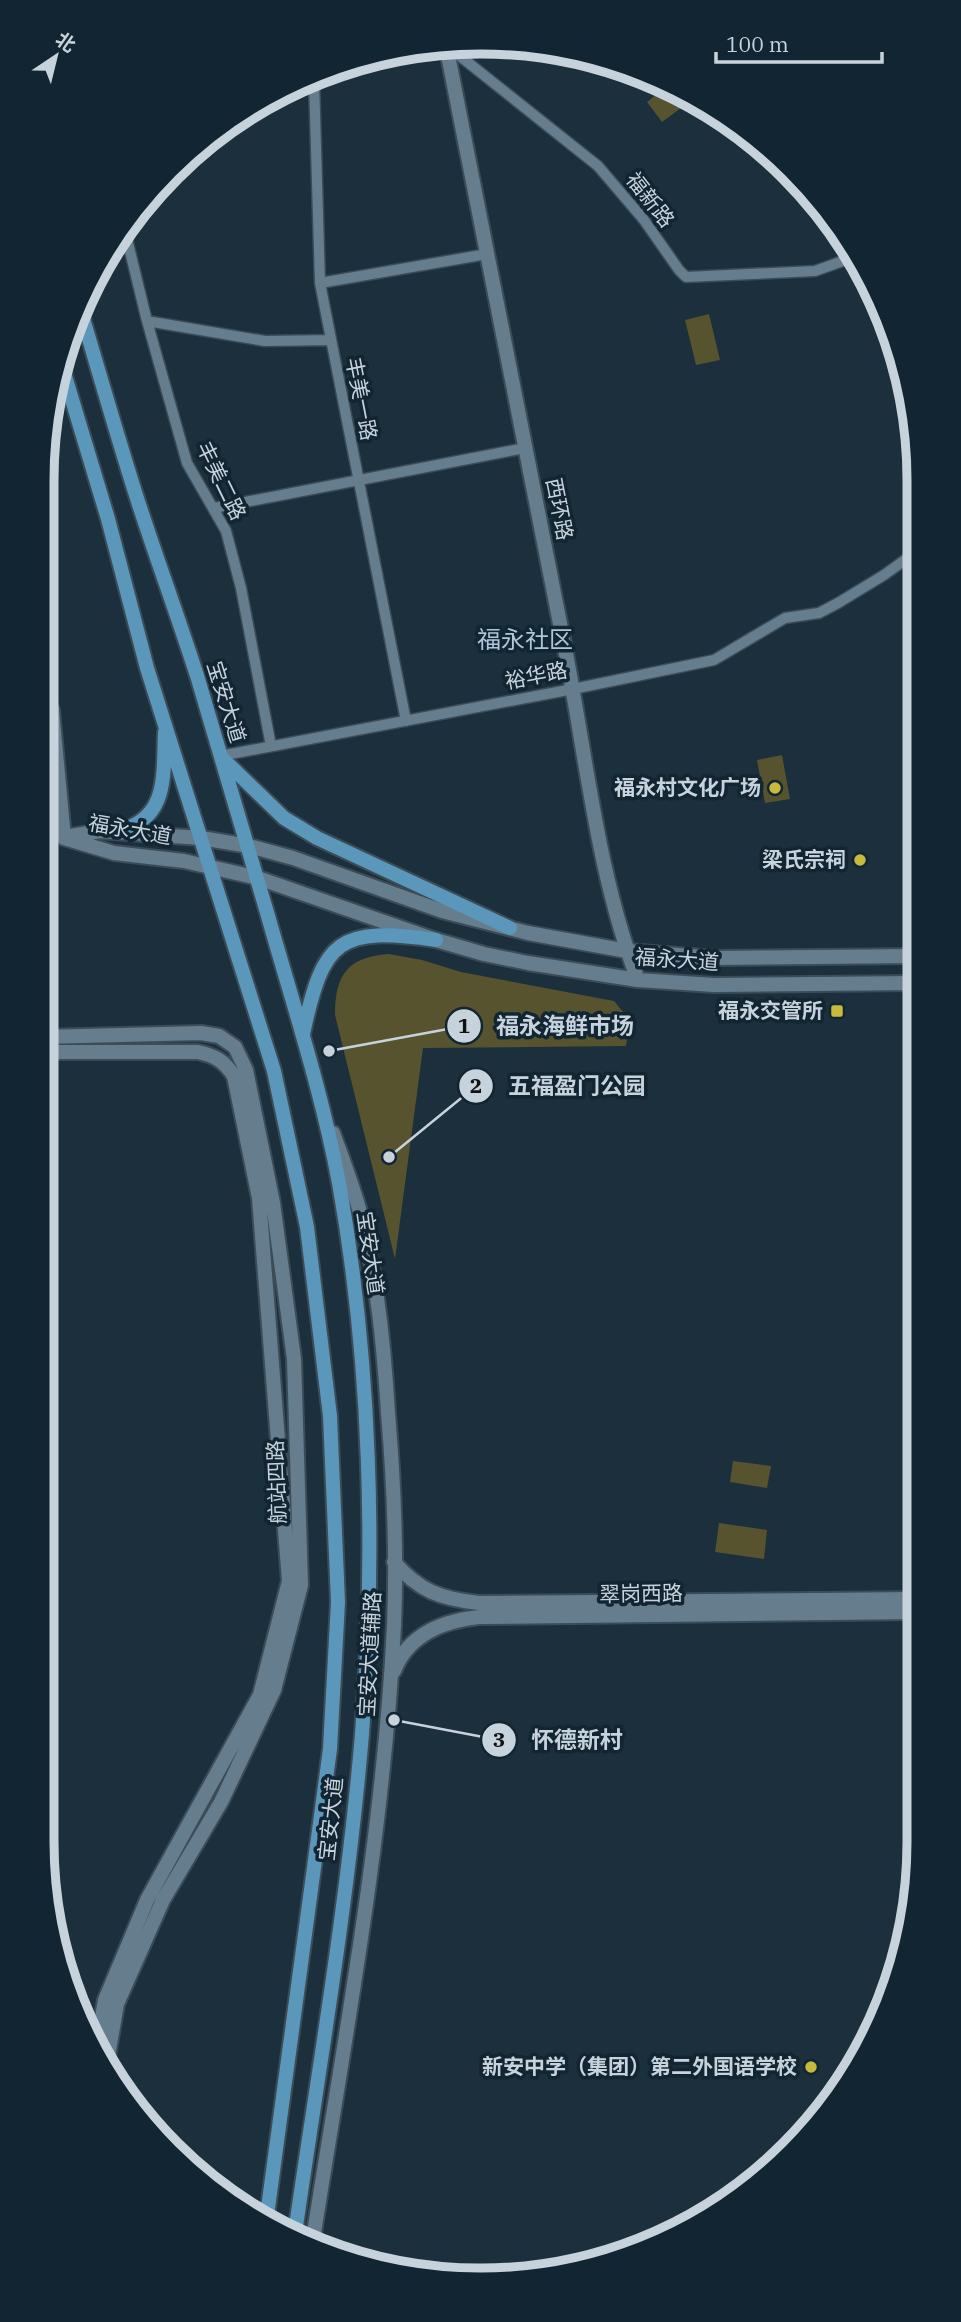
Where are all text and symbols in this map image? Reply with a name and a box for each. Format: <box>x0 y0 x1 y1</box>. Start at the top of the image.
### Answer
north arrow <box>21 21 91 91</box>
scale bar <box>716 21 882 65</box>
text: 北 <box>51 27 80 57</box>
text: 100 m <box>726 30 789 58</box>
street label: 福新路 <box>620 166 681 233</box>
street label: 丰美一路 <box>340 355 384 443</box>
street label: 丰美二路 <box>191 437 253 524</box>
street label: 西环路 <box>540 475 580 542</box>
district label: 福永社区 <box>477 623 573 655</box>
street label: 裕华路 <box>502 655 569 695</box>
street label: 宝安大道 <box>201 657 253 746</box>
place label: 福永村文化广场 <box>614 773 761 801</box>
marker: 福永村文化广场 <box>767 780 783 796</box>
street label: 福永大道 <box>86 808 174 850</box>
place label: 梁氏宗祠 <box>762 845 846 873</box>
marker: 梁氏宗祠 <box>852 852 868 868</box>
street label: 福永大道 <box>634 942 720 976</box>
place label: 福永交管所 <box>718 996 823 1024</box>
marker: 福永交管所 <box>829 1003 845 1019</box>
callout: 福永海鲜市场 <box>447 1004 648 1048</box>
text: 福永海鲜市场 <box>496 1010 634 1040</box>
text: 1 <box>458 1011 470 1039</box>
callout: 五福盈门公园 <box>459 1064 660 1108</box>
text: 五福盈门公园 <box>508 1070 646 1100</box>
text: 2 <box>470 1071 482 1099</box>
street label: 宝安大道 <box>351 1209 391 1296</box>
street label: 航站四路 <box>261 1440 291 1524</box>
street label: 翠岗西路 <box>599 1578 683 1608</box>
street label: 宝安大道辅路 <box>352 1590 386 1718</box>
callout: 怀德新村 <box>482 1718 637 1762</box>
text: 怀德新村 <box>531 1724 623 1754</box>
text: 3 <box>493 1725 505 1753</box>
street label: 宝安大道 <box>312 1776 348 1862</box>
place label: 新安中学（集团）第二外国语学校 <box>482 2052 797 2080</box>
marker: 新安中学（集团）第二外国语学校 <box>803 2059 819 2075</box>

